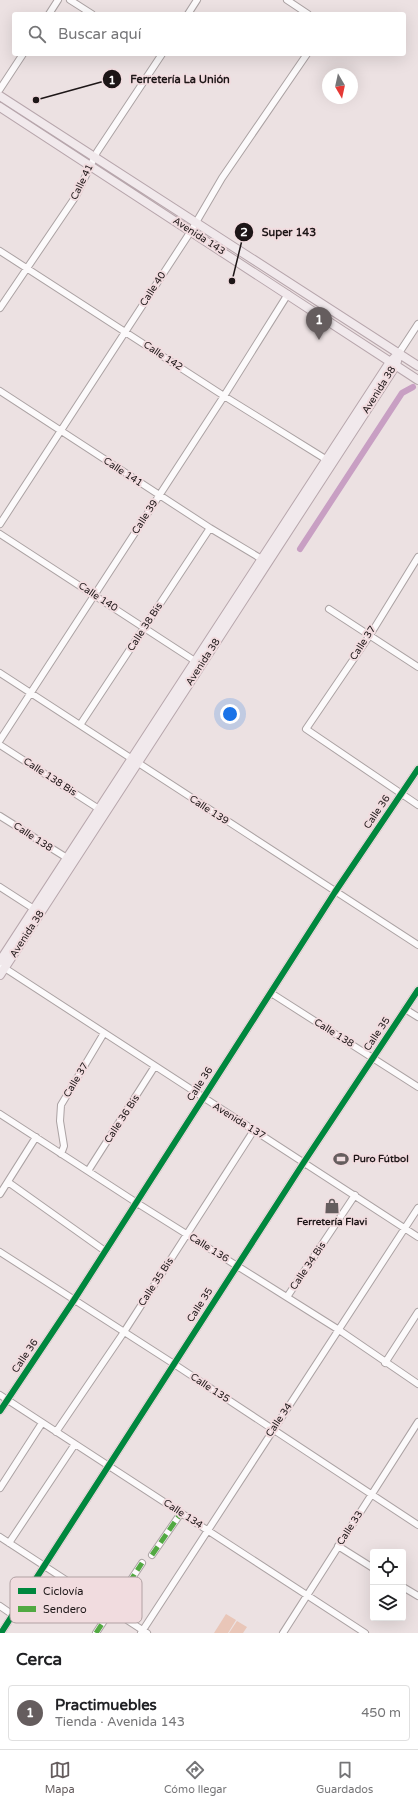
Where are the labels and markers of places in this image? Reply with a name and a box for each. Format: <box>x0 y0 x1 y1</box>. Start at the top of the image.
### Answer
callout: Ferretería La Unión <box>102 68 238 91</box>
callout: Super 143 <box>234 220 324 243</box>
pin: 1 <box>306 307 332 340</box>
sports icon: Puro Fútbol <box>332 1150 350 1168</box>
place label: Puro Fútbol <box>353 1153 409 1165</box>
shop icon: Ferretería Flavi <box>323 1197 341 1215</box>
place label: Ferretería Flavi <box>297 1216 368 1228</box>

